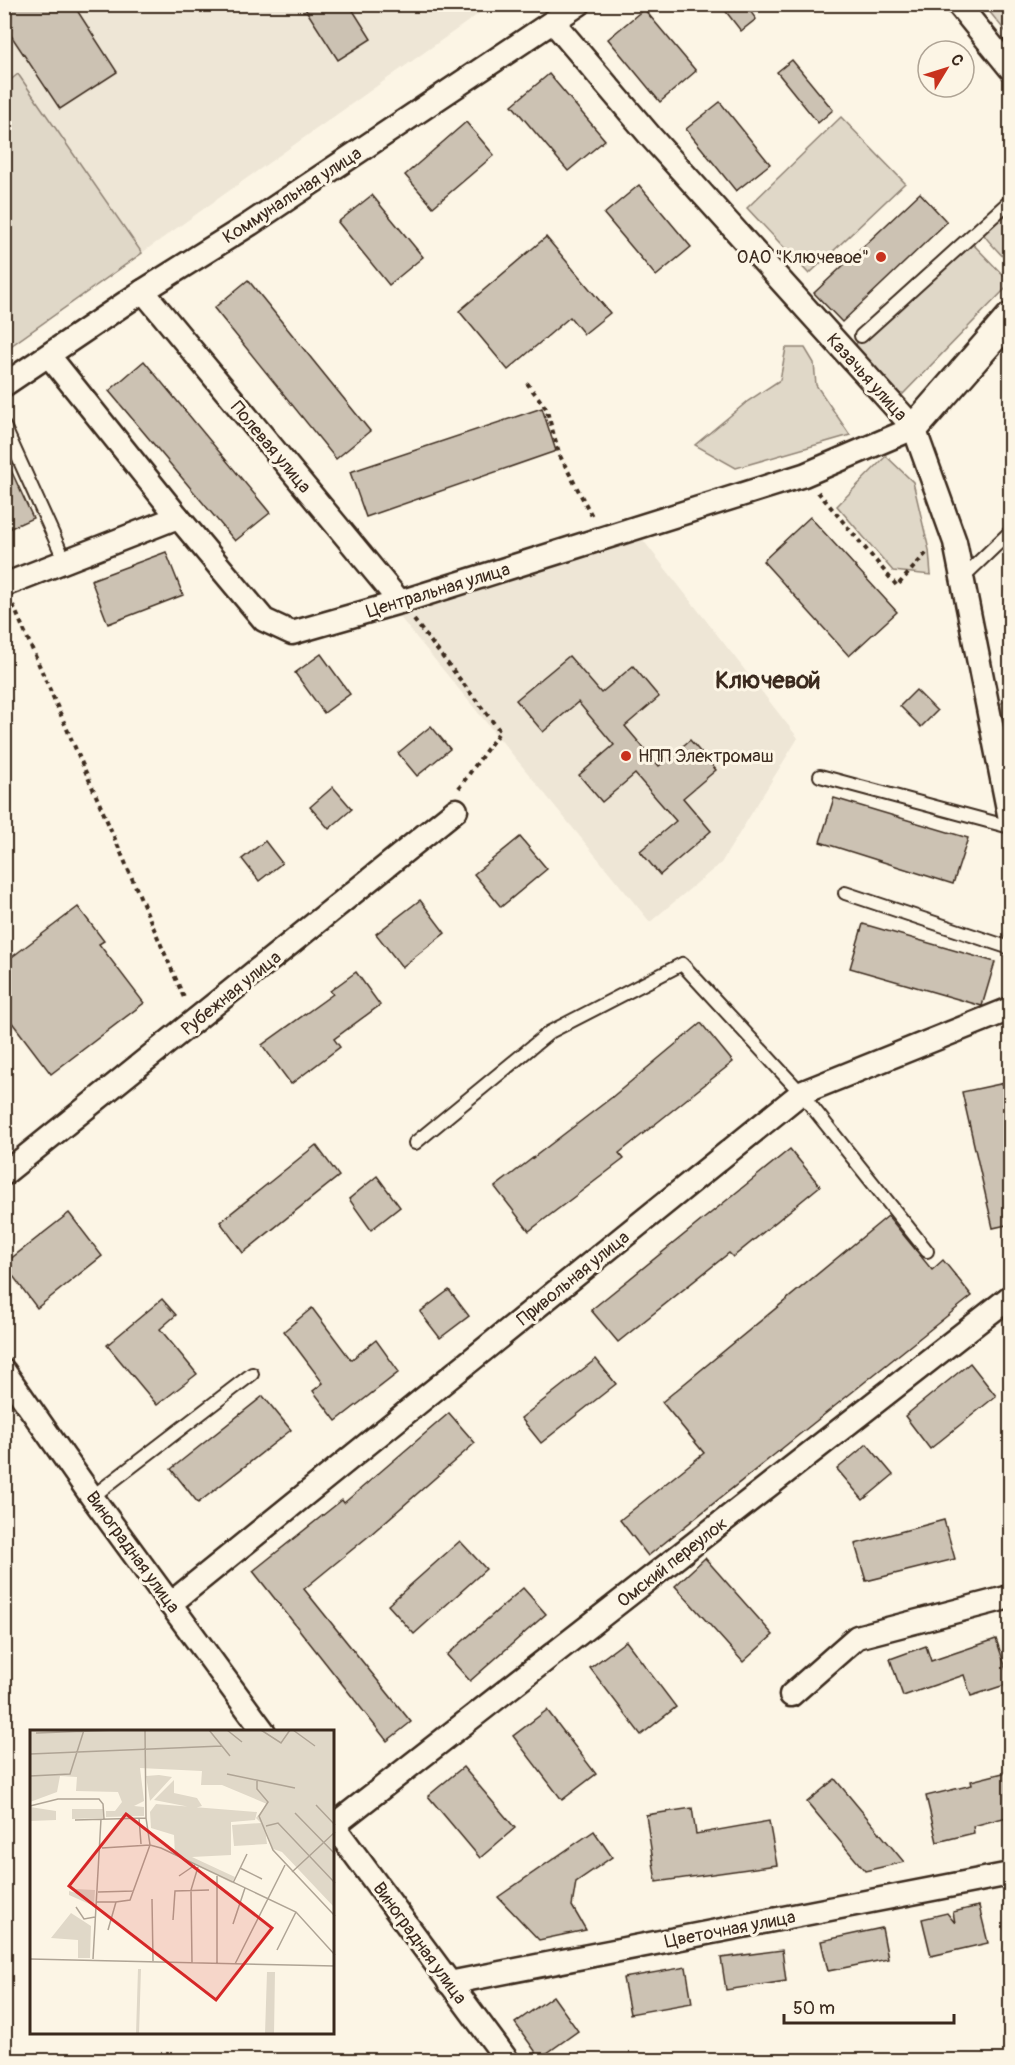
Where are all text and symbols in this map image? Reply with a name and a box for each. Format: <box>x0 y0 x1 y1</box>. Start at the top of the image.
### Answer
north arrow <box>916 39 976 99</box>
text: С <box>946 50 968 71</box>
street label: Коммунальная улица <box>218 142 366 249</box>
place label: ОАО "Ключевое" <box>737 246 869 269</box>
marker: ОАО "Ключевое" <box>874 250 888 264</box>
street label: Казачья улица <box>821 329 912 426</box>
street label: Полевая улица <box>225 397 316 498</box>
street label: Центральная улица <box>364 558 513 623</box>
district label: Ключевой <box>715 666 821 695</box>
place label: НПП Электромаш <box>638 745 774 768</box>
marker: НПП Электромаш <box>619 749 633 763</box>
street label: Рубежная улица <box>177 946 286 1041</box>
street label: Привольная улица <box>512 1226 634 1331</box>
street label: Виноградная улица <box>81 1487 185 1618</box>
street label: Омский переулок <box>613 1512 732 1613</box>
inset map <box>30 1730 334 2035</box>
street label: Виноградная улица <box>368 1878 472 2009</box>
street label: Цветочная улица <box>663 1906 797 1953</box>
scale bar <box>784 1987 954 2025</box>
text: 50 m <box>793 1997 835 2020</box>

